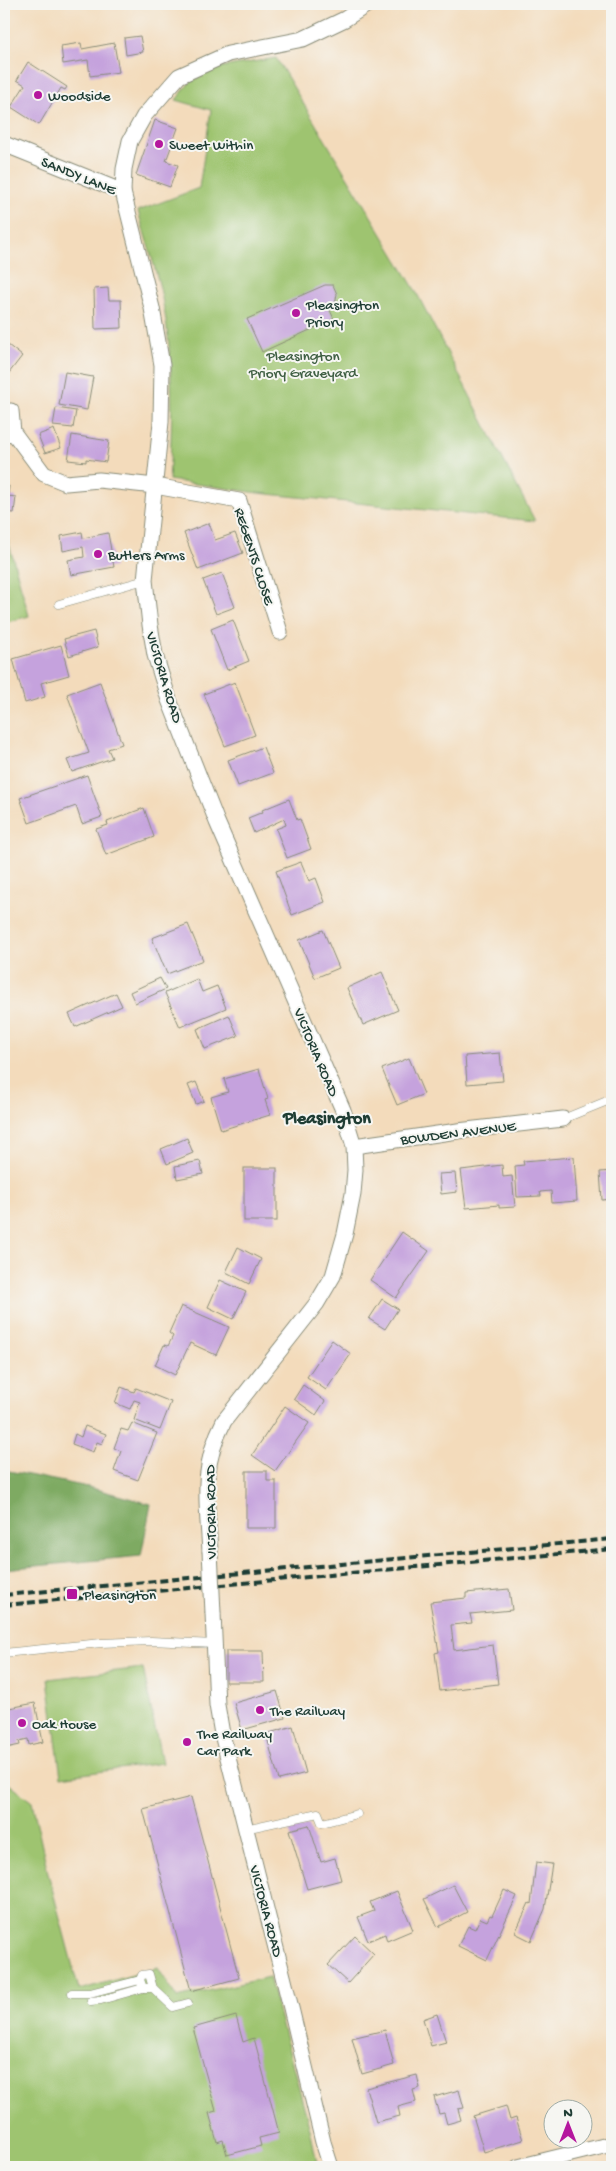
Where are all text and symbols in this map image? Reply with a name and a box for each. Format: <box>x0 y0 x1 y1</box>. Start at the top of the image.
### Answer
place label: Woodside <box>48 88 111 106</box>
marker: Woodside <box>32 89 44 101</box>
place label: Sweet Within <box>169 137 253 155</box>
marker: Sweet Within <box>153 138 165 150</box>
street label: SANDY LANE <box>38 154 119 200</box>
place label: Pleasington Priory <box>305 297 379 332</box>
marker: Pleasington Priory <box>290 307 302 319</box>
park label: Pleasington Priory Graveyard <box>248 348 358 383</box>
street label: REGENTS CLOSE <box>229 506 277 608</box>
place label: Butlers Arms <box>107 547 185 565</box>
marker: Butlers Arms <box>92 548 104 560</box>
street label: VICTORIA ROAD <box>140 629 186 725</box>
street label: VICTORIA ROAD <box>288 1005 342 1100</box>
district label: Pleasington <box>282 1109 371 1130</box>
street label: BOWDEN AVENUE <box>398 1118 518 1150</box>
street label: VICTORIA ROAD <box>202 1464 222 1560</box>
marker: Pleasington <box>65 1587 79 1601</box>
place label: Pleasington <box>82 1587 156 1605</box>
place label: The Railway <box>269 1703 346 1721</box>
marker: The Railway <box>254 1704 266 1716</box>
place label: Oak House <box>32 1716 97 1734</box>
marker: Oak House <box>16 1717 28 1729</box>
place label: The Railway Car Park <box>196 1726 273 1761</box>
marker: The Railway Car Park <box>181 1736 193 1748</box>
street label: VICTORIA ROAD <box>244 1863 286 1960</box>
north arrow <box>544 2098 594 2148</box>
text: N <box>563 2105 573 2122</box>

